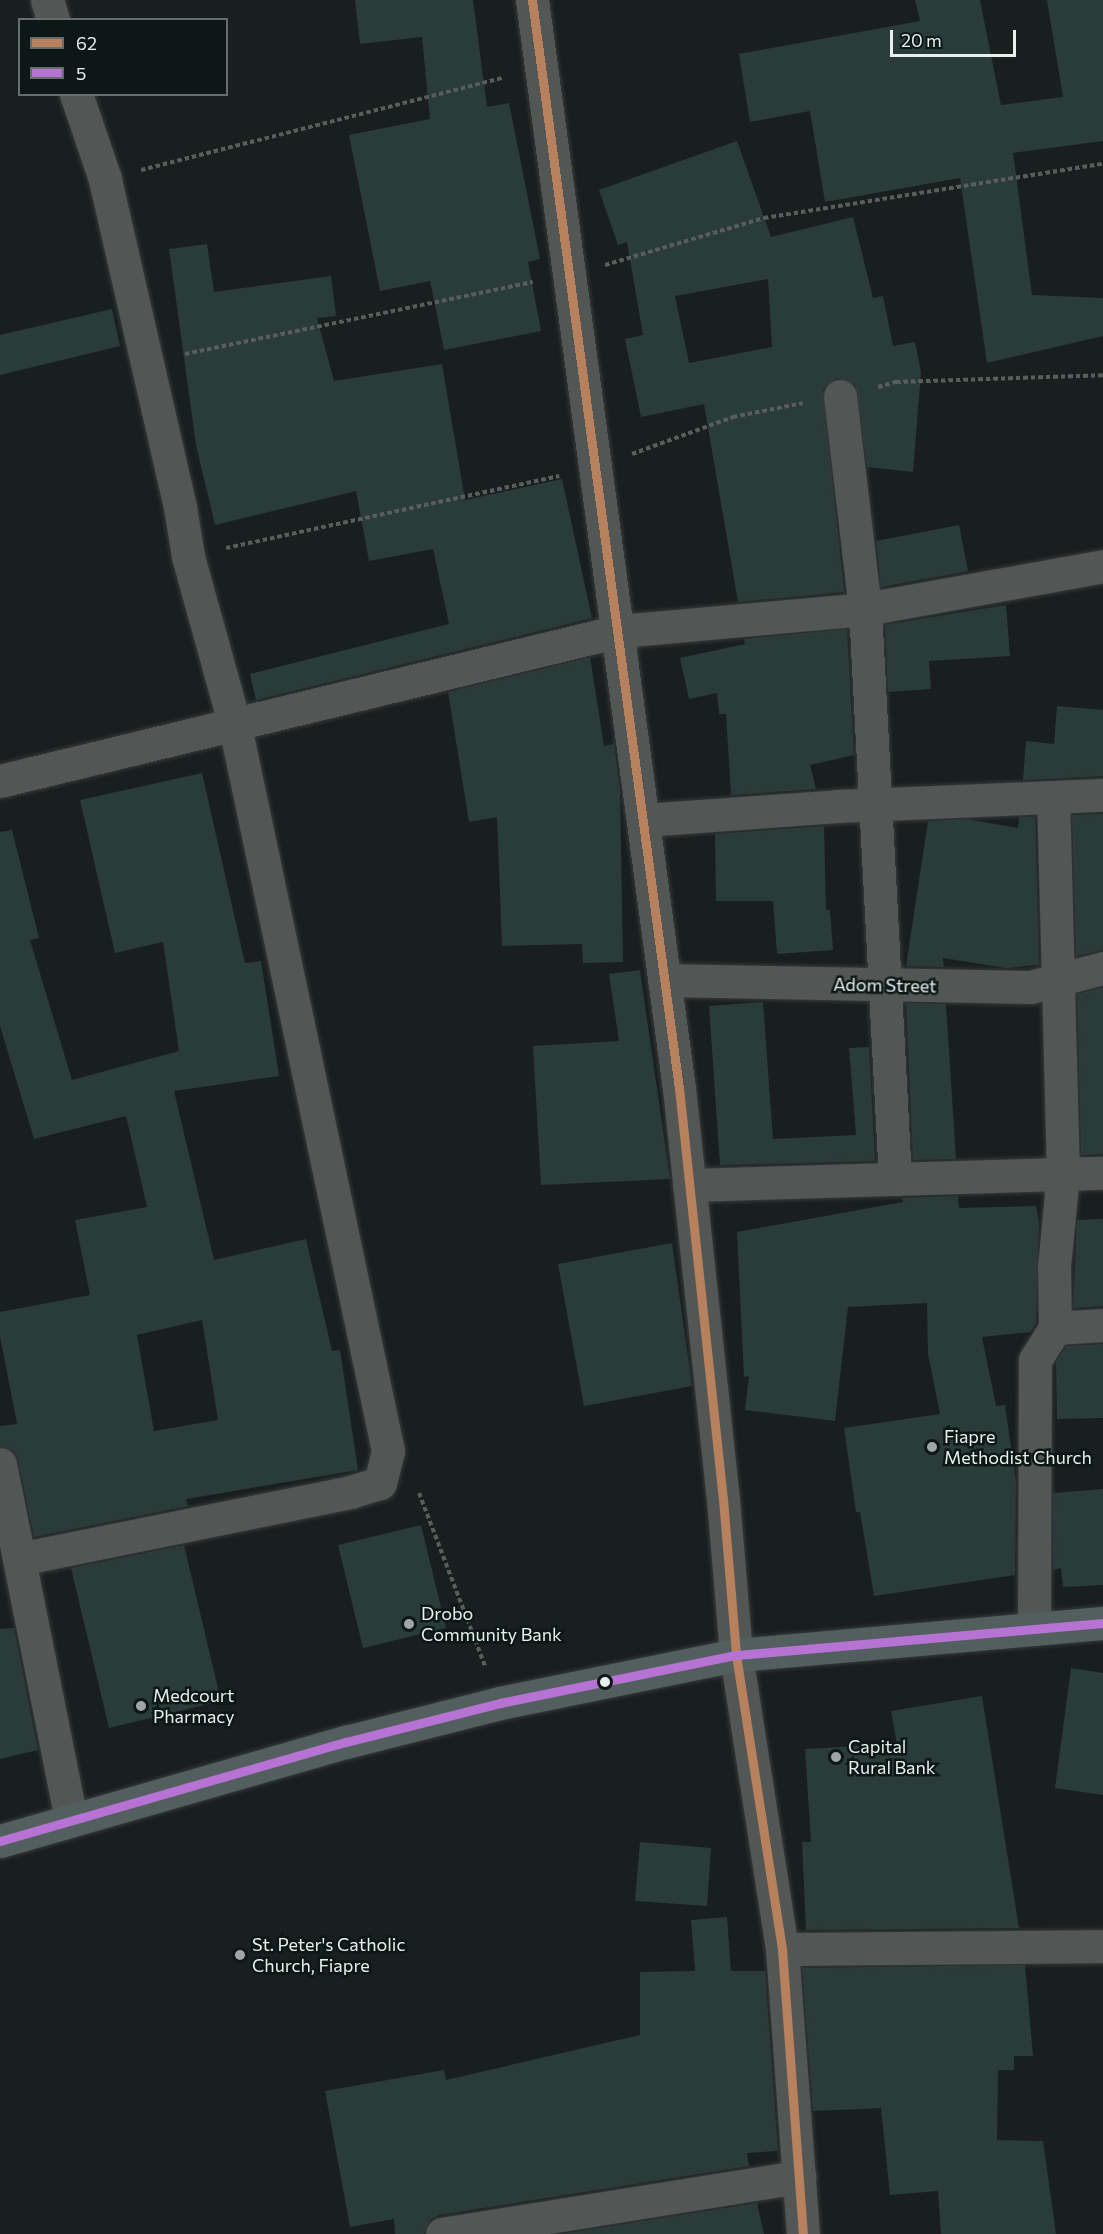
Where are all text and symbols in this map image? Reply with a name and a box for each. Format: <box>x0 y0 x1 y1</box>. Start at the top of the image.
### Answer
legend <box>18 18 228 96</box>
scale bar <box>893 18 1019 56</box>
text: 20 m <box>901 29 942 51</box>
text: 62 <box>76 32 97 54</box>
text: 5 <box>76 62 86 84</box>
street label: Adom Street <box>833 973 937 997</box>
place label: Fiapre Methodist Church <box>944 1426 1092 1468</box>
marker: Fiapre Methodist Church <box>925 1440 939 1454</box>
place label: Drobo Community Bank <box>421 1603 562 1646</box>
marker: Drobo Community Bank <box>402 1617 416 1631</box>
unlabelled marker <box>599 1676 611 1688</box>
place label: Medcourt Pharmacy <box>153 1685 235 1728</box>
marker: Medcourt Pharmacy <box>134 1699 148 1713</box>
place label: Capital Rural Bank <box>848 1736 936 1778</box>
marker: Capital Rural Bank <box>829 1750 843 1764</box>
place label: St. Peter's Catholic Church, Fiapre <box>252 1934 405 1976</box>
marker: St. Peter's Catholic Church, Fiapre <box>233 1948 247 1962</box>

